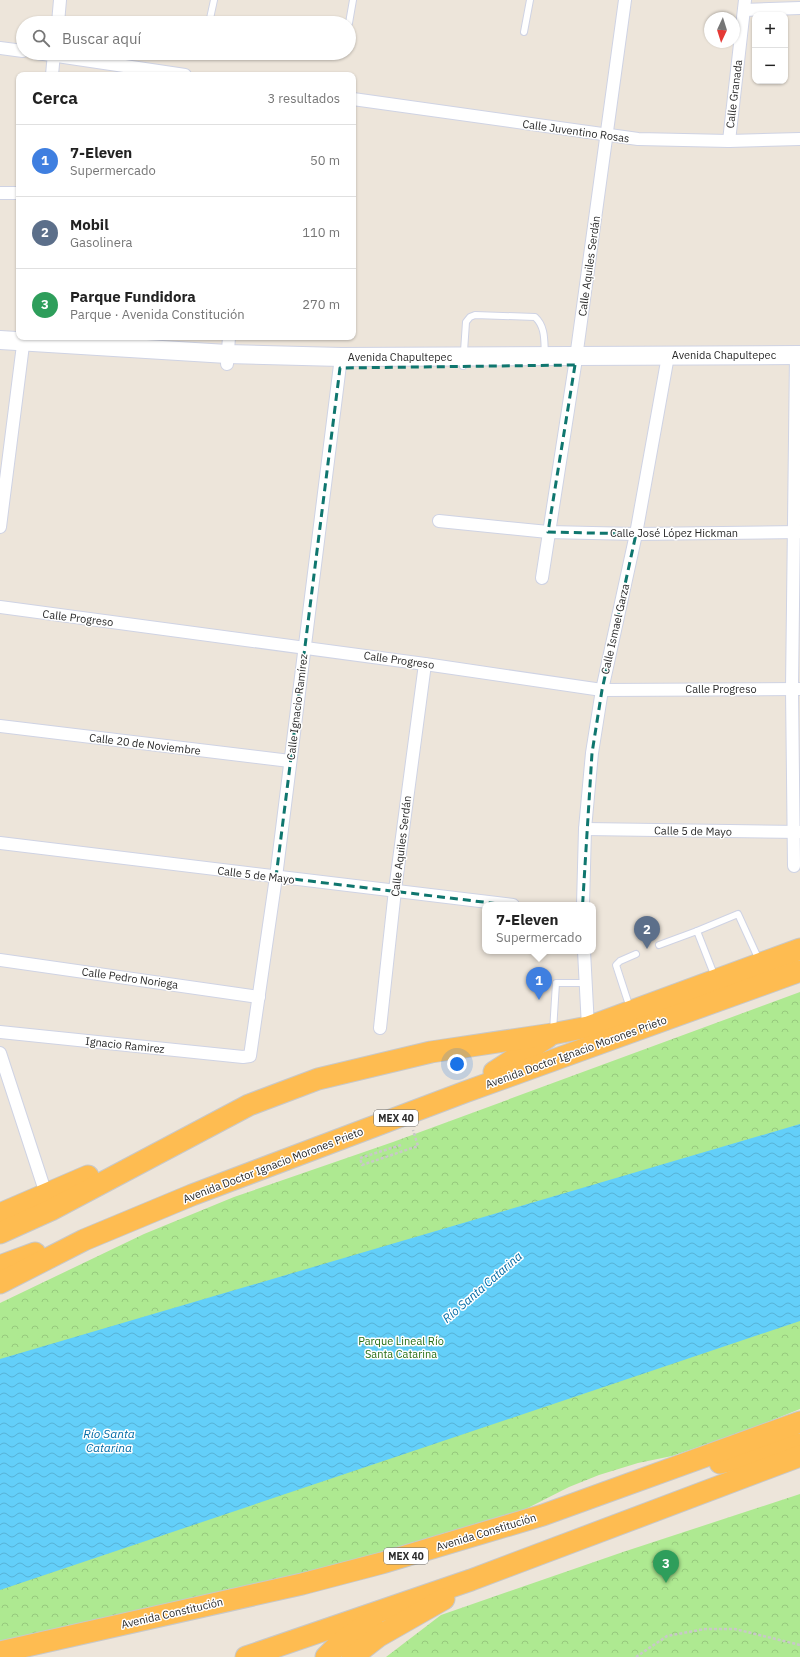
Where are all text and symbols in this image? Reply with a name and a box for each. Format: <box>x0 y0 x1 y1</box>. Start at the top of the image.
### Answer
north arrow <box>704 12 740 48</box>
map controls <box>752 12 788 84</box>
button: + <box>752 12 788 48</box>
search box <box>16 16 356 60</box>
icon: search <box>30 27 52 49</box>
text: Buscar aquí <box>62 29 141 48</box>
button: − <box>752 48 788 84</box>
street label: Calle Granada <box>723 59 745 129</box>
text: Cerca <box>32 87 78 109</box>
text: 3 resultados <box>267 90 340 107</box>
street label: Calle Juventino Rosas <box>522 117 630 145</box>
text: 7-Eleven <box>70 143 132 162</box>
text: 1 <box>41 152 49 169</box>
text: 50 m <box>310 152 340 169</box>
text: Supermercado <box>70 162 156 179</box>
text: Mobil <box>70 215 109 234</box>
street label: Calle Aquiles Serdán <box>575 215 603 317</box>
text: 2 <box>41 224 49 241</box>
text: 110 m <box>302 224 340 241</box>
text: Gasolinera <box>70 234 133 251</box>
text: Parque Fundidora <box>70 287 196 306</box>
text: 3 <box>41 296 49 313</box>
text: 270 m <box>302 296 340 313</box>
text: Parque · Avenida Constitución <box>70 306 245 323</box>
street label: Avenida Chapultepec <box>672 348 777 362</box>
street label: Avenida Chapultepec <box>348 350 453 364</box>
street label: Calle José López Hickman <box>610 526 738 540</box>
street label: Calle Ismael Garza <box>598 582 632 676</box>
street label: Calle Progreso <box>42 607 114 629</box>
street label: Calle Progreso <box>363 648 435 672</box>
street label: Calle Ignacio Ramírez <box>284 653 310 761</box>
street label: Calle Progreso <box>685 682 757 696</box>
street label: Calle 20 de Noviembre <box>88 730 202 758</box>
street label: Calle Aquiles Serdán <box>388 795 414 897</box>
street label: Calle 5 de Mayo <box>654 823 732 839</box>
street label: Calle 5 de Mayo <box>217 863 295 887</box>
popup <box>482 902 596 954</box>
text: 7-Eleven <box>496 910 558 929</box>
pin: 2 <box>634 916 660 949</box>
text: Supermercado <box>496 929 582 946</box>
street label: Calle Pedro Noriega <box>81 964 179 992</box>
pin: 1 <box>526 967 552 1000</box>
street label: Avenida Doctor Ignacio Morones Prieto <box>483 1013 669 1091</box>
street label: Ignacio Ramirez <box>85 1034 165 1056</box>
your location <box>447 1054 467 1074</box>
road number: MEX 40 <box>374 1110 418 1126</box>
street label: Avenida Doctor Ignacio Morones Prieto <box>181 1124 365 1206</box>
water label: Río Santa Catarina <box>439 1248 525 1326</box>
park label: Parque Lineal Río Santa Catarina <box>358 1334 444 1361</box>
water label: Río Santa Catarina <box>83 1426 135 1455</box>
street label: Avenida Constitución <box>434 1510 538 1554</box>
road number: MEX 40 <box>384 1548 428 1564</box>
pin: 3 <box>653 1550 679 1583</box>
street label: Avenida Constitución <box>120 1594 224 1632</box>

